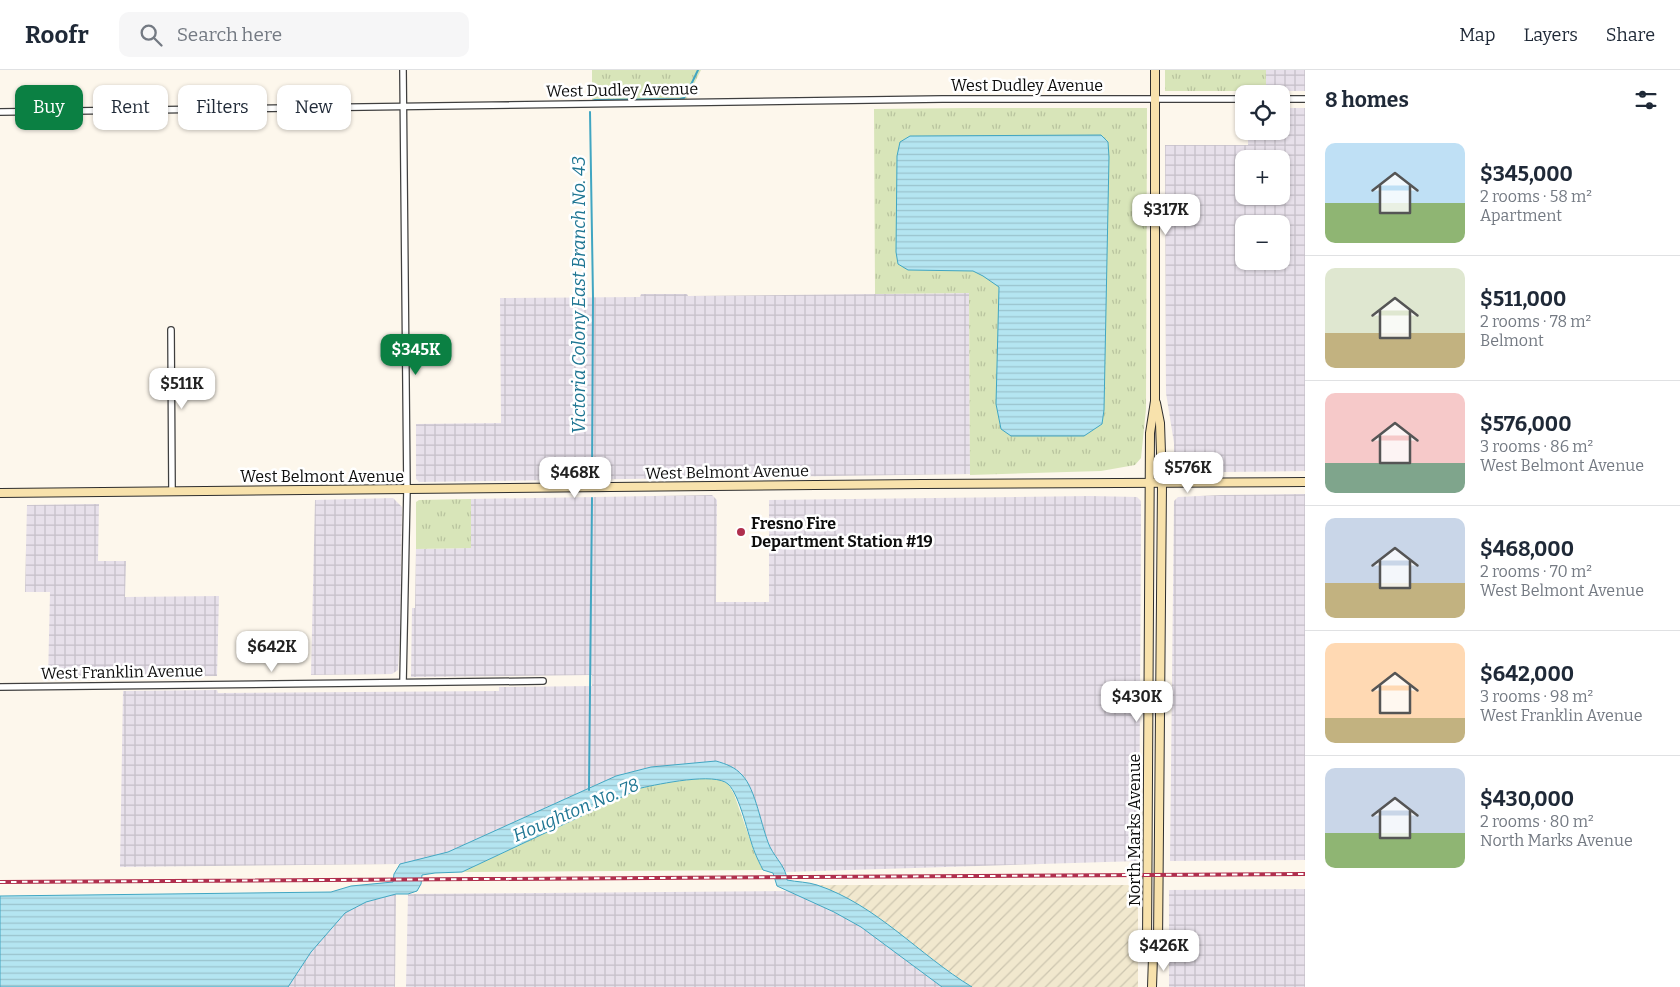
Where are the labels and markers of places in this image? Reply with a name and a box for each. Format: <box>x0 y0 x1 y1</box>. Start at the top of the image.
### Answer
pin: $317K <box>1131 194 1201 236</box>
pin: $345K <box>381 334 451 376</box>
pin: $511K <box>147 368 217 410</box>
pin: $576K <box>1153 452 1223 494</box>
pin: $468K <box>540 456 610 499</box>
place label: Fresno Fire Department Station #19 <box>751 514 933 551</box>
marker: Fresno Fire Department Station #19 <box>735 526 747 538</box>
pin: $642K <box>237 630 307 673</box>
pin: $430K <box>1102 680 1172 723</box>
pin: $426K <box>1129 930 1199 972</box>

